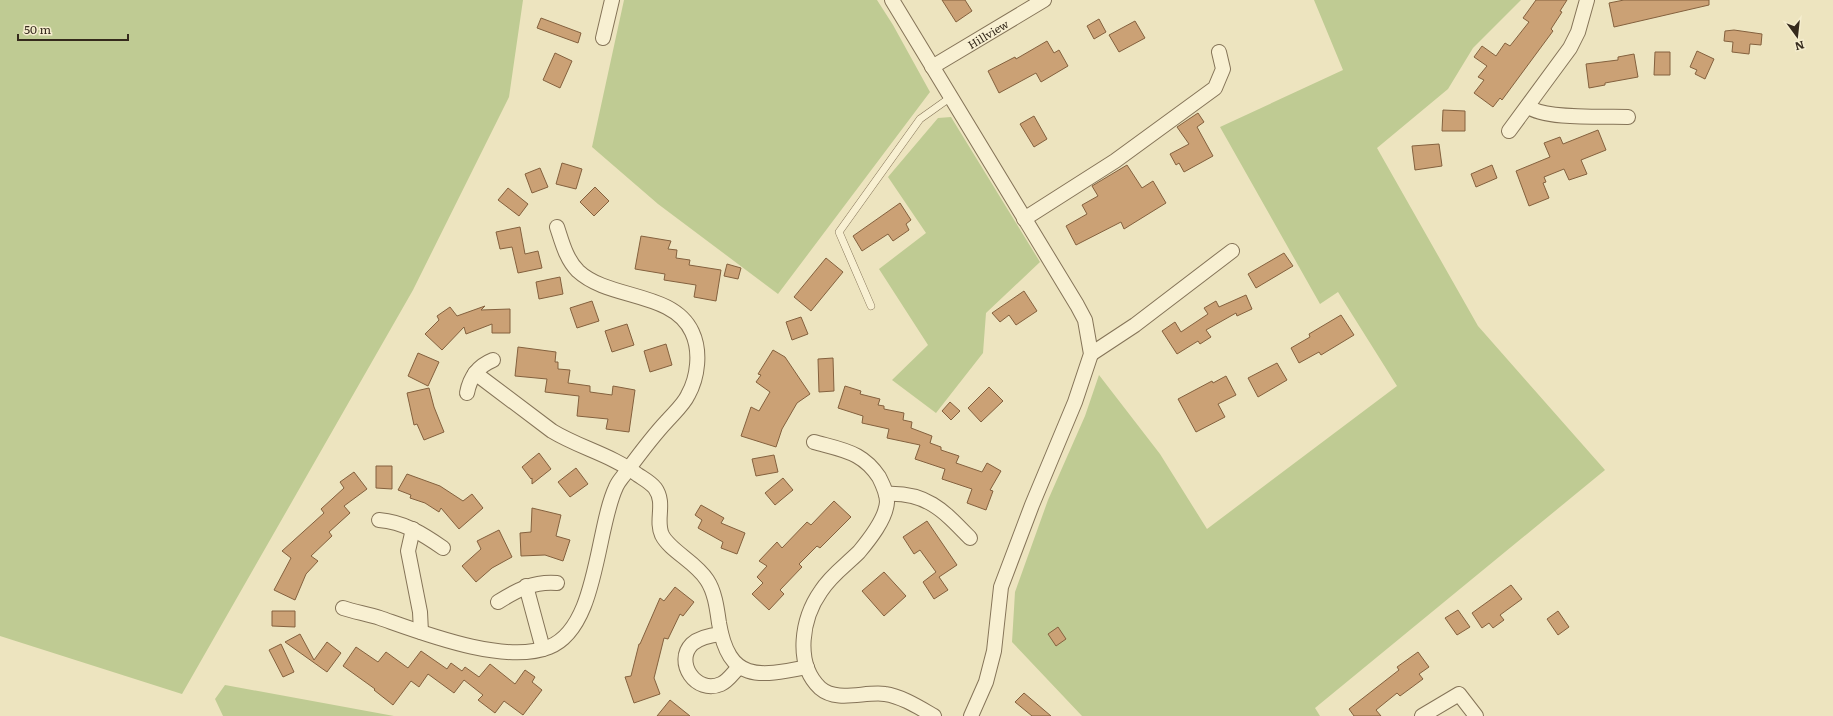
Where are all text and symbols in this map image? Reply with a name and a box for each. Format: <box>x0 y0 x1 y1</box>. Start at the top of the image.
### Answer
street label: Hillview <box>964 15 1012 52</box>
scale bar <box>18 16 128 42</box>
north arrow <box>1777 16 1817 56</box>
text: 50 m <box>24 20 51 38</box>
text: N <box>1793 38 1806 56</box>

